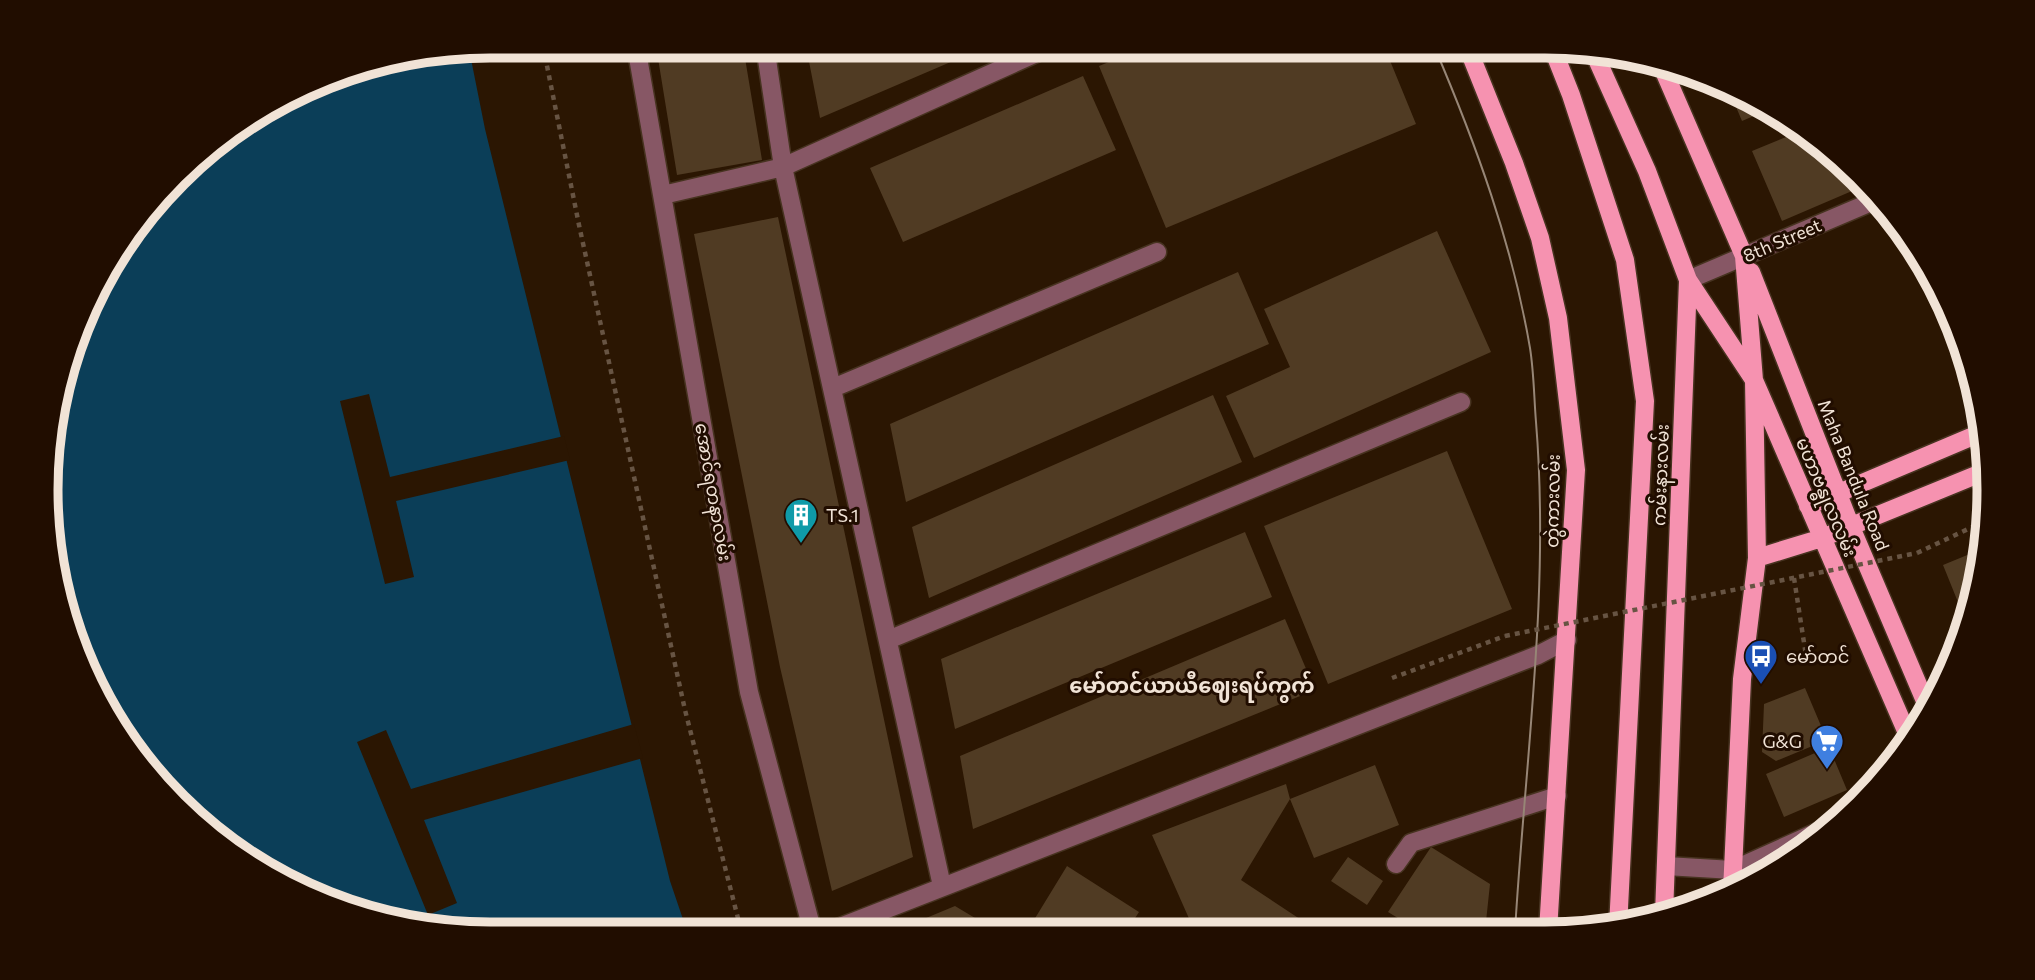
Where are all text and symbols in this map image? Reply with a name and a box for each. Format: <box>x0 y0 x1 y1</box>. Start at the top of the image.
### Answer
street label: 8th Street <box>1740 214 1824 266</box>
street label: Maha Bandula Road <box>1814 396 1894 554</box>
street label: အောင်ရတနာလမ်း <box>686 421 738 564</box>
street label: ကမ်းနားလမ်း <box>1646 424 1678 527</box>
street label: မဟာဗန္ဓုလလမ်း <box>1787 434 1863 562</box>
street label: တွဲကားလမ်း <box>1539 454 1569 548</box>
building icon: TS.1 <box>782 496 820 545</box>
place label: TS.1 <box>826 504 859 526</box>
bus stop icon: မော်တင် <box>1742 637 1780 686</box>
place label: မော်တင် <box>1786 644 1849 667</box>
district label: မော်တင်ယာယီဈေးရပ်ကွက် <box>1069 670 1315 703</box>
supermarket icon: G&G <box>1808 722 1846 771</box>
place label: G&G <box>1762 730 1802 752</box>

